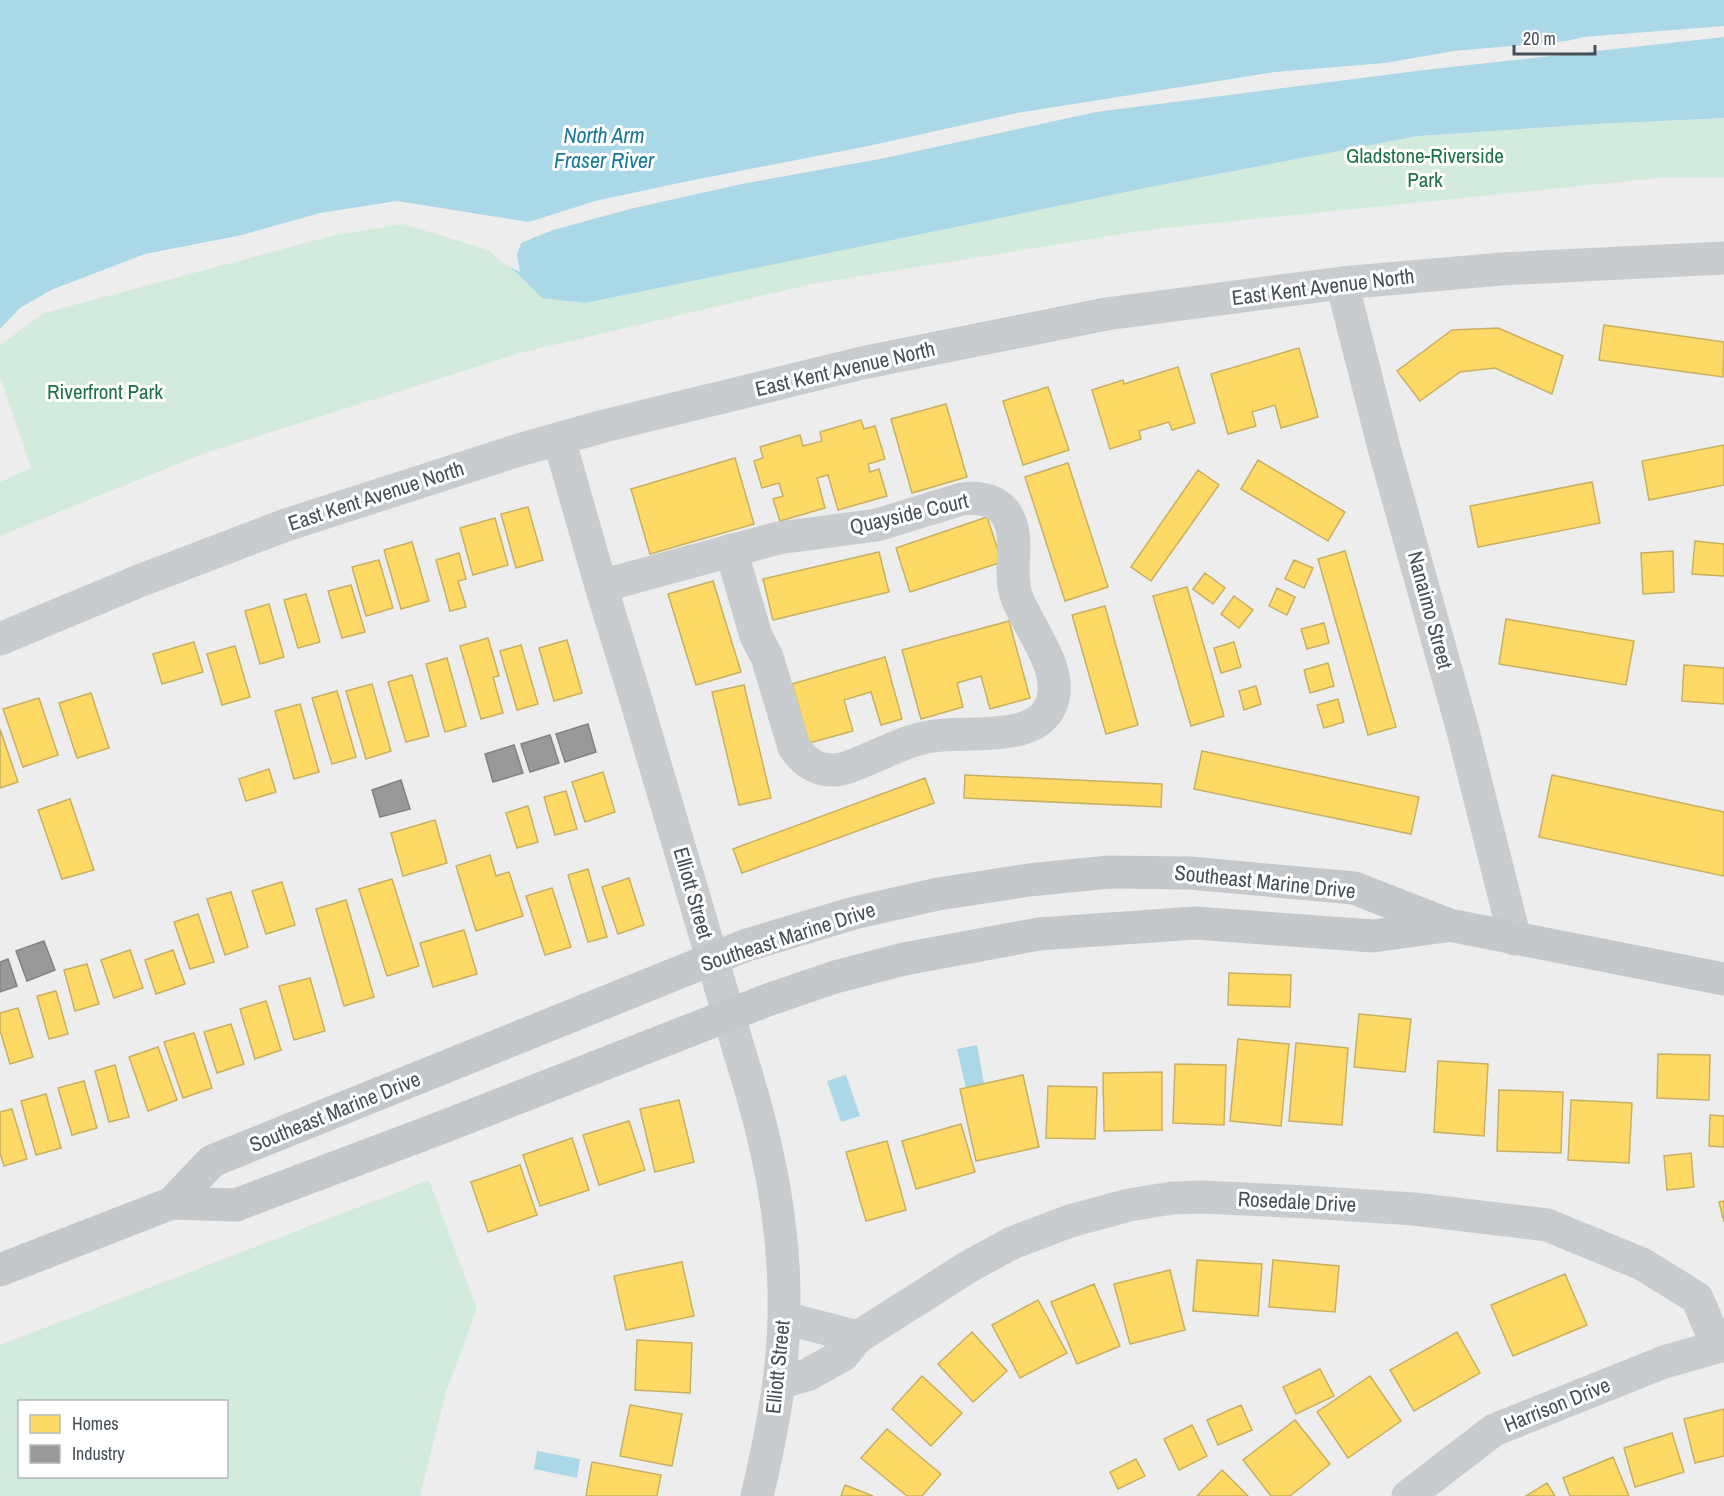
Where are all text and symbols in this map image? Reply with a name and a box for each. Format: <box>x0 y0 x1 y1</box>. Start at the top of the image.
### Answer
scale bar <box>1514 18 1595 56</box>
text: 20 m <box>1523 26 1556 51</box>
water label: North Arm Fraser River <box>554 120 655 175</box>
park label: Gladstone-Riverside Park <box>1346 141 1504 194</box>
street label: East Kent Avenue North <box>1230 261 1416 312</box>
street label: East Kent Avenue North <box>752 334 938 403</box>
park label: Riverfront Park <box>47 377 163 406</box>
street label: East Kent Avenue North <box>284 453 468 538</box>
street label: Quayside Court <box>847 486 971 541</box>
street label: Nanaimo Street <box>1401 548 1460 672</box>
street label: Elliott Street <box>667 844 720 942</box>
street label: Southeast Marine Drive <box>1173 858 1357 905</box>
street label: Southeast Marine Drive <box>697 895 879 978</box>
street label: Southeast Marine Drive <box>245 1064 425 1159</box>
street label: Rosedale Drive <box>1237 1184 1357 1219</box>
street label: Elliott Street <box>758 1319 797 1415</box>
street label: Harrison Drive <box>1499 1370 1614 1439</box>
legend <box>18 1400 228 1478</box>
text: Homes <box>72 1411 119 1436</box>
text: Industry <box>72 1441 125 1466</box>

